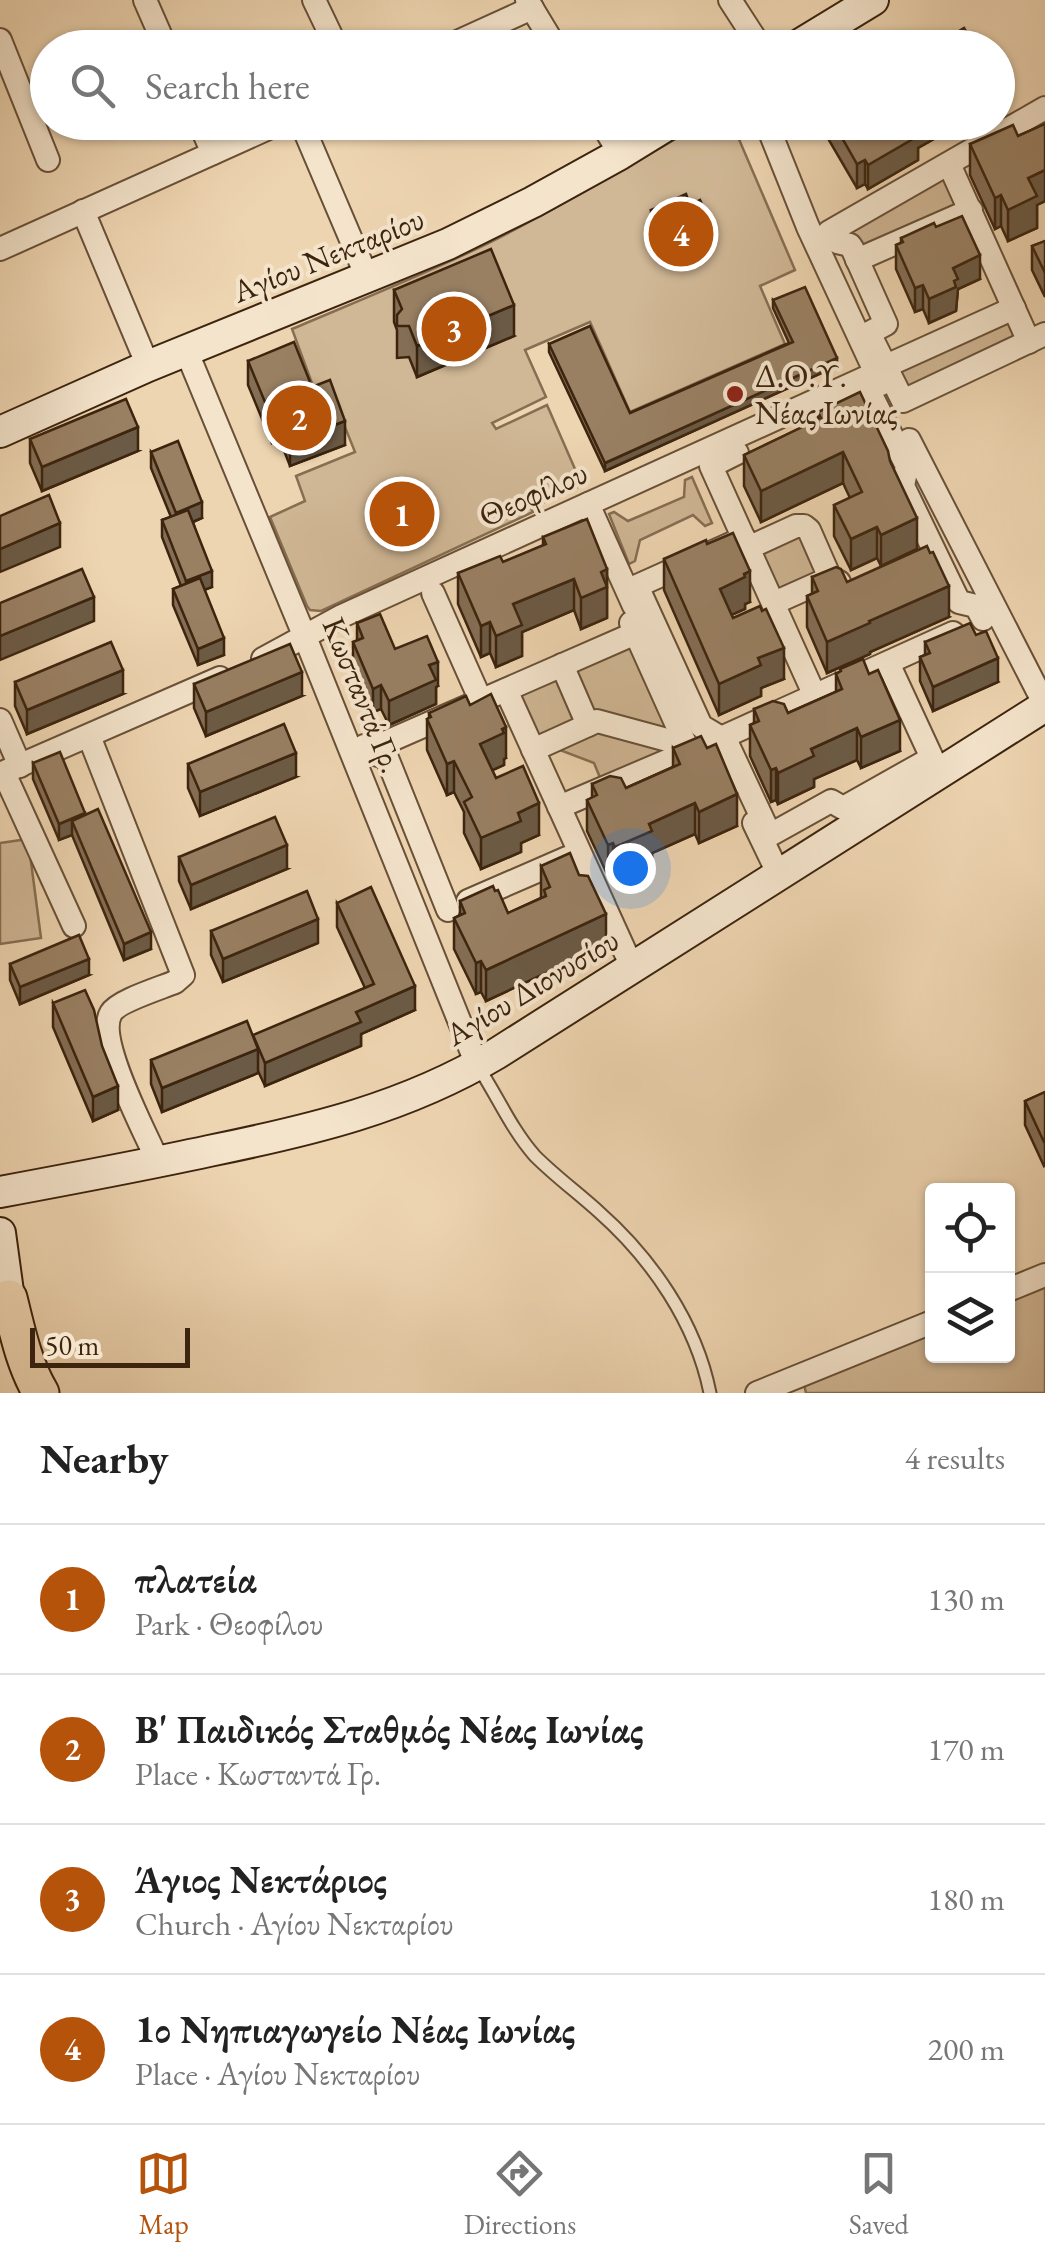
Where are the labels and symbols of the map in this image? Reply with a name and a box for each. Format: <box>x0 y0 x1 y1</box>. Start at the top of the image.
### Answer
pin: 4 <box>648 196 714 272</box>
street label: Αγίου Νεκταρίου <box>225 197 430 313</box>
pin: 3 <box>422 292 486 366</box>
place label: Δ.Ο.Υ. Νέας Ιωνίας <box>755 355 898 434</box>
pin: 2 <box>266 380 332 456</box>
marker: Δ.Ο.Υ. Νέας Ιωνίας <box>724 383 746 405</box>
street label: Θεοφίλου <box>472 451 594 537</box>
pin: 1 <box>370 476 434 552</box>
street label: Κωσταντά Γρ. <box>313 611 413 779</box>
your location <box>605 843 656 894</box>
street label: Αγίου Διονυσίου <box>437 919 626 1056</box>
scale bar <box>30 1323 190 1368</box>

